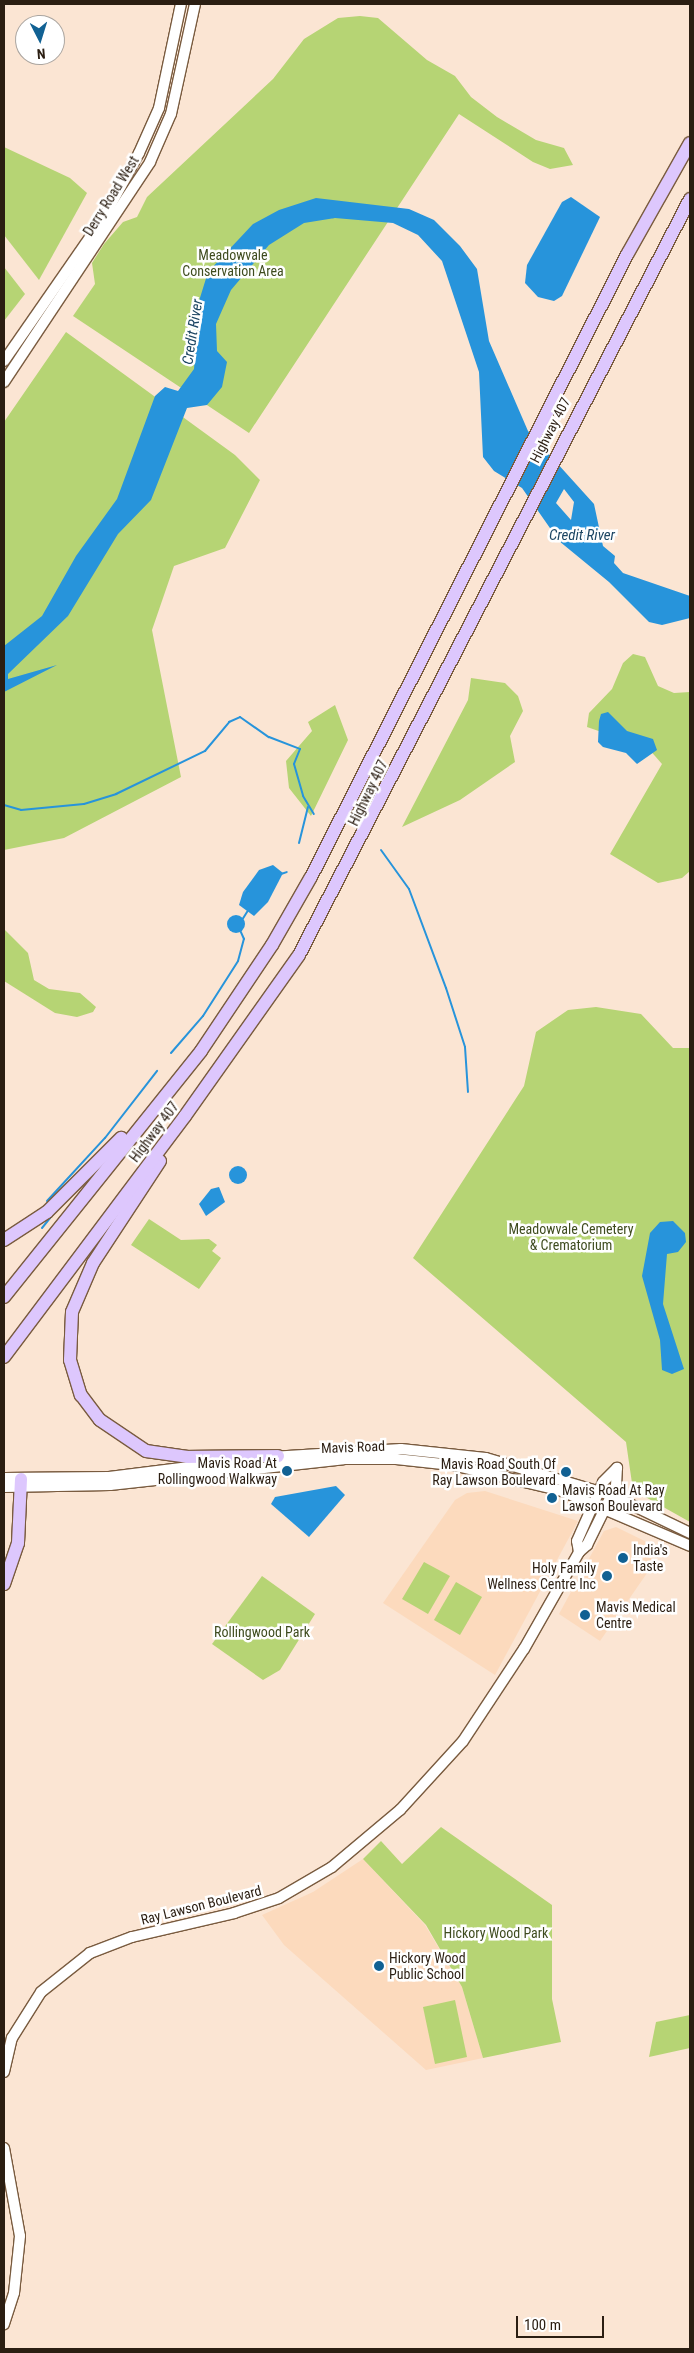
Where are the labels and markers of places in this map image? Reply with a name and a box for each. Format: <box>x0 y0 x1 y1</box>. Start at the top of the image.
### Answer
place label: Mavis Road At Rollingwood Walkway <box>158 1455 277 1488</box>
place label: Mavis Road South Of Ray Lawson Boulevard <box>432 1456 556 1488</box>
marker: Mavis Road At Rollingwood Walkway <box>281 1465 293 1477</box>
marker: Mavis Road South Of Ray Lawson Boulevard <box>560 1466 572 1478</box>
place label: Mavis Road At Ray Lawson Boulevard <box>562 1482 664 1514</box>
marker: Mavis Road At Ray Lawson Boulevard <box>546 1492 558 1504</box>
place label: India's Taste <box>633 1542 668 1574</box>
marker: India's Taste <box>617 1552 629 1564</box>
place label: Holy Family Wellness Centre Inc <box>487 1560 596 1592</box>
marker: Holy Family Wellness Centre Inc <box>600 1569 614 1583</box>
place label: Mavis Medical Centre <box>596 1599 676 1631</box>
marker: Mavis Medical Centre <box>578 1608 592 1622</box>
place label: Hickory Wood Public School <box>389 1950 466 1982</box>
marker: Hickory Wood Public School <box>373 1960 385 1972</box>

